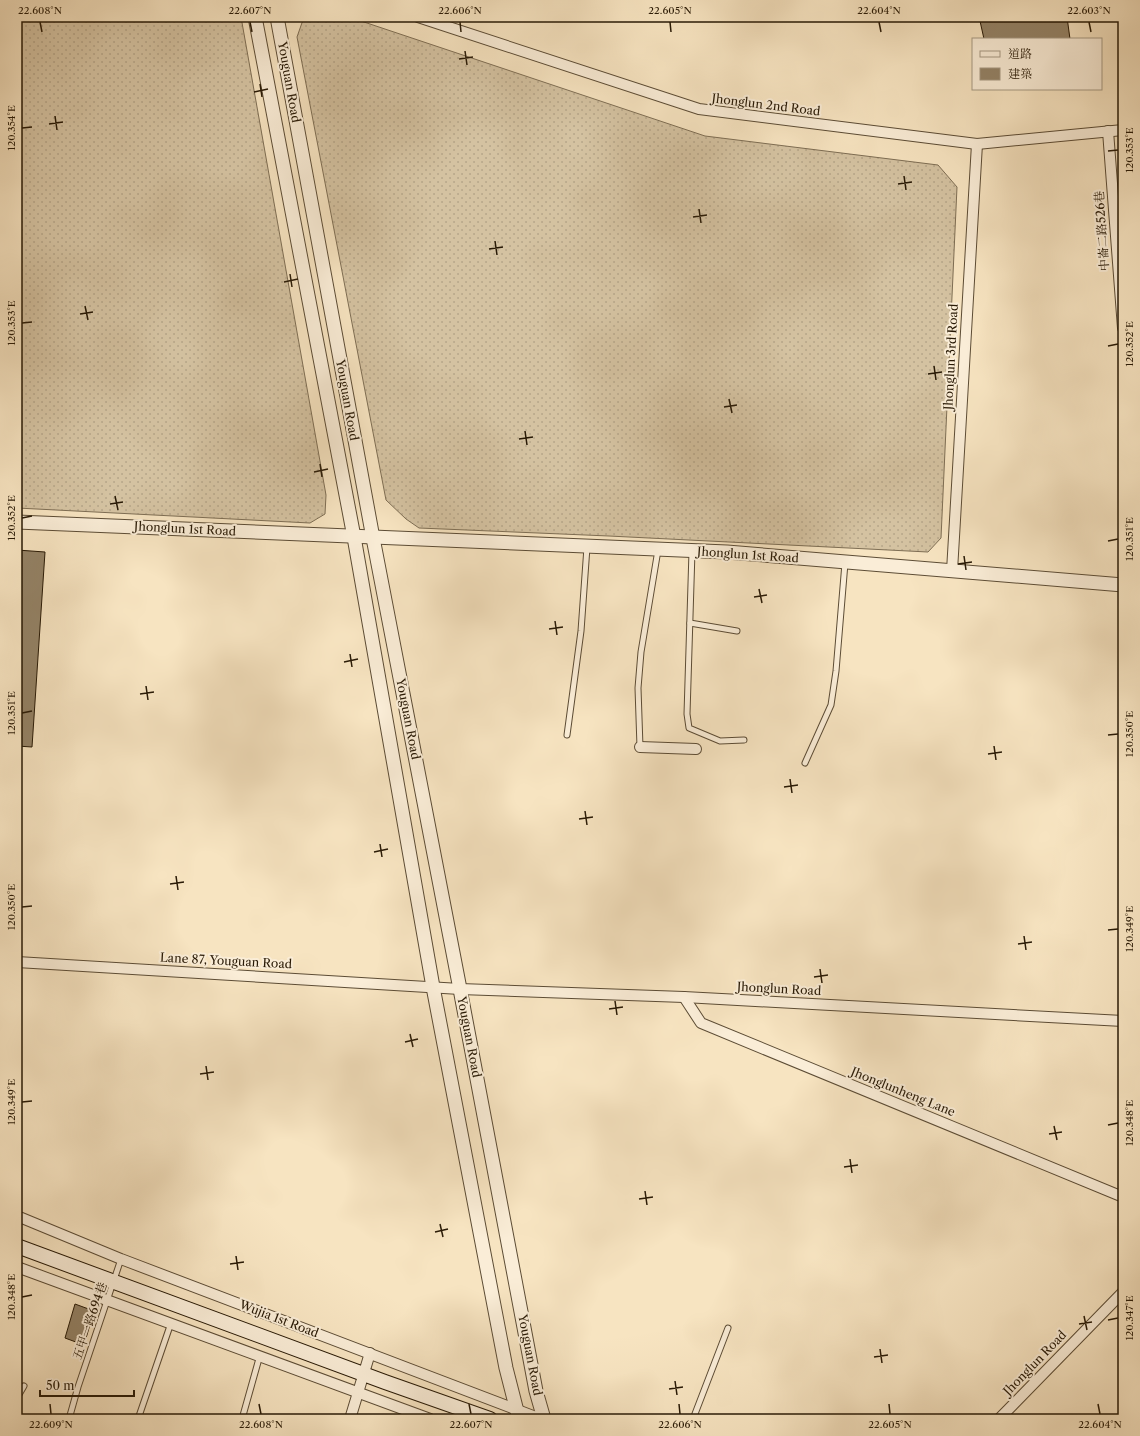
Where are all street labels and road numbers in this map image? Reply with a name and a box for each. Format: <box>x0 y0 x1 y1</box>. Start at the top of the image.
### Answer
street label: Youguan Road <box>275 39 304 124</box>
street label: Jhonglun 2nd Road <box>709 90 822 119</box>
street label: 中崙二路526巷 <box>1091 190 1112 272</box>
street label: Jhonglun 3rd Road <box>940 303 961 413</box>
street label: Youguan Road <box>333 357 362 442</box>
street label: Jhonglun 1st Road <box>132 518 237 539</box>
street label: Jhonglun 1st Road <box>695 543 800 566</box>
street label: Youguan Road <box>393 676 424 761</box>
street label: Lane 87, Youguan Road <box>160 950 293 971</box>
street label: Jhonglun Road <box>734 979 822 998</box>
street label: Youguan Road <box>454 994 485 1079</box>
street label: Jhonglunheng Lane <box>847 1063 958 1119</box>
street label: 五甲一路694巷 <box>69 1280 110 1362</box>
street label: Wujia 1st Road <box>237 1296 322 1341</box>
street label: Youguan Road <box>515 1312 546 1397</box>
street label: Jhonglun Road <box>999 1327 1070 1400</box>

